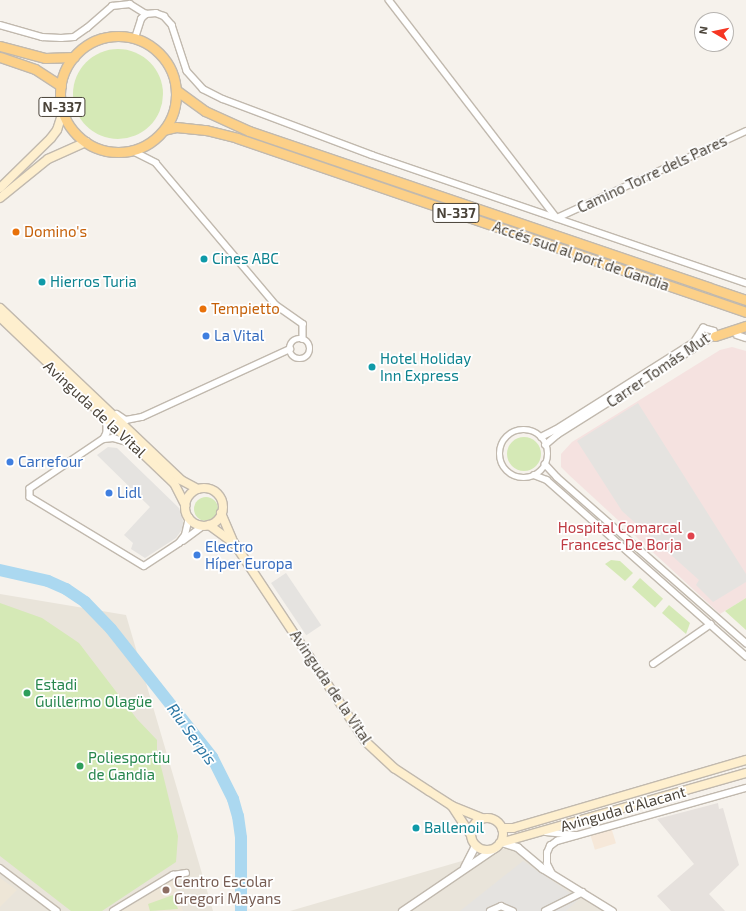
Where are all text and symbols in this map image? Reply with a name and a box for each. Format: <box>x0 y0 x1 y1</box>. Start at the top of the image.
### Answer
north arrow <box>694 12 734 52</box>
text: N <box>696 25 710 35</box>
road number: N-337 <box>38 95 86 119</box>
street label: Camino Torre dels Pares <box>574 131 730 217</box>
road number: N-337 <box>432 201 480 225</box>
street label: Accés sud al port de Gandia <box>490 217 672 295</box>
place label: Domino's <box>24 223 87 241</box>
marker: Domino's <box>11 227 21 237</box>
place label: Cines ABC <box>212 250 279 268</box>
marker: Cines ABC <box>199 254 209 264</box>
place label: Hierros Turia <box>50 273 137 291</box>
marker: Hierros Turia <box>37 277 47 287</box>
place label: Tempietto <box>211 300 280 318</box>
marker: Tempietto <box>198 304 208 314</box>
place label: La Vital <box>214 327 265 345</box>
street label: Carrer Tomás Mut <box>603 329 713 411</box>
marker: La Vital <box>201 331 211 341</box>
place label: Hotel Holiday Inn Express <box>380 349 472 384</box>
street label: Avinguda de la Vital <box>40 357 150 461</box>
marker: Hotel Holiday Inn Express <box>367 362 377 372</box>
place label: Carrefour <box>18 453 83 471</box>
marker: Carrefour <box>5 457 15 467</box>
place label: Lidl <box>117 484 141 502</box>
marker: Lidl <box>104 488 114 498</box>
place label: Hospital Comarcal Francesc De Borja <box>557 518 682 553</box>
marker: Hospital Comarcal Francesc De Borja <box>685 530 697 542</box>
place label: Electro Híper Europa <box>205 537 293 572</box>
marker: Electro Híper Europa <box>192 550 202 560</box>
street label: Avinguda de la Vital <box>286 627 376 747</box>
place label: Estadi Guillermo Olagüe <box>35 675 152 710</box>
marker: Estadi Guillermo Olagüe <box>22 688 32 698</box>
water label: Riu Serpis <box>163 699 221 769</box>
place label: Poliesportiu de Gandia <box>88 748 170 783</box>
marker: Poliesportiu de Gandia <box>75 761 85 771</box>
street label: Avinguda d'Alacant <box>558 782 688 836</box>
place label: Ballenoil <box>424 819 484 837</box>
marker: Ballenoil <box>411 823 421 833</box>
place label: Centro Escolar Gregori Mayans <box>174 872 281 907</box>
marker: Centro Escolar Gregori Mayans <box>161 885 171 895</box>

